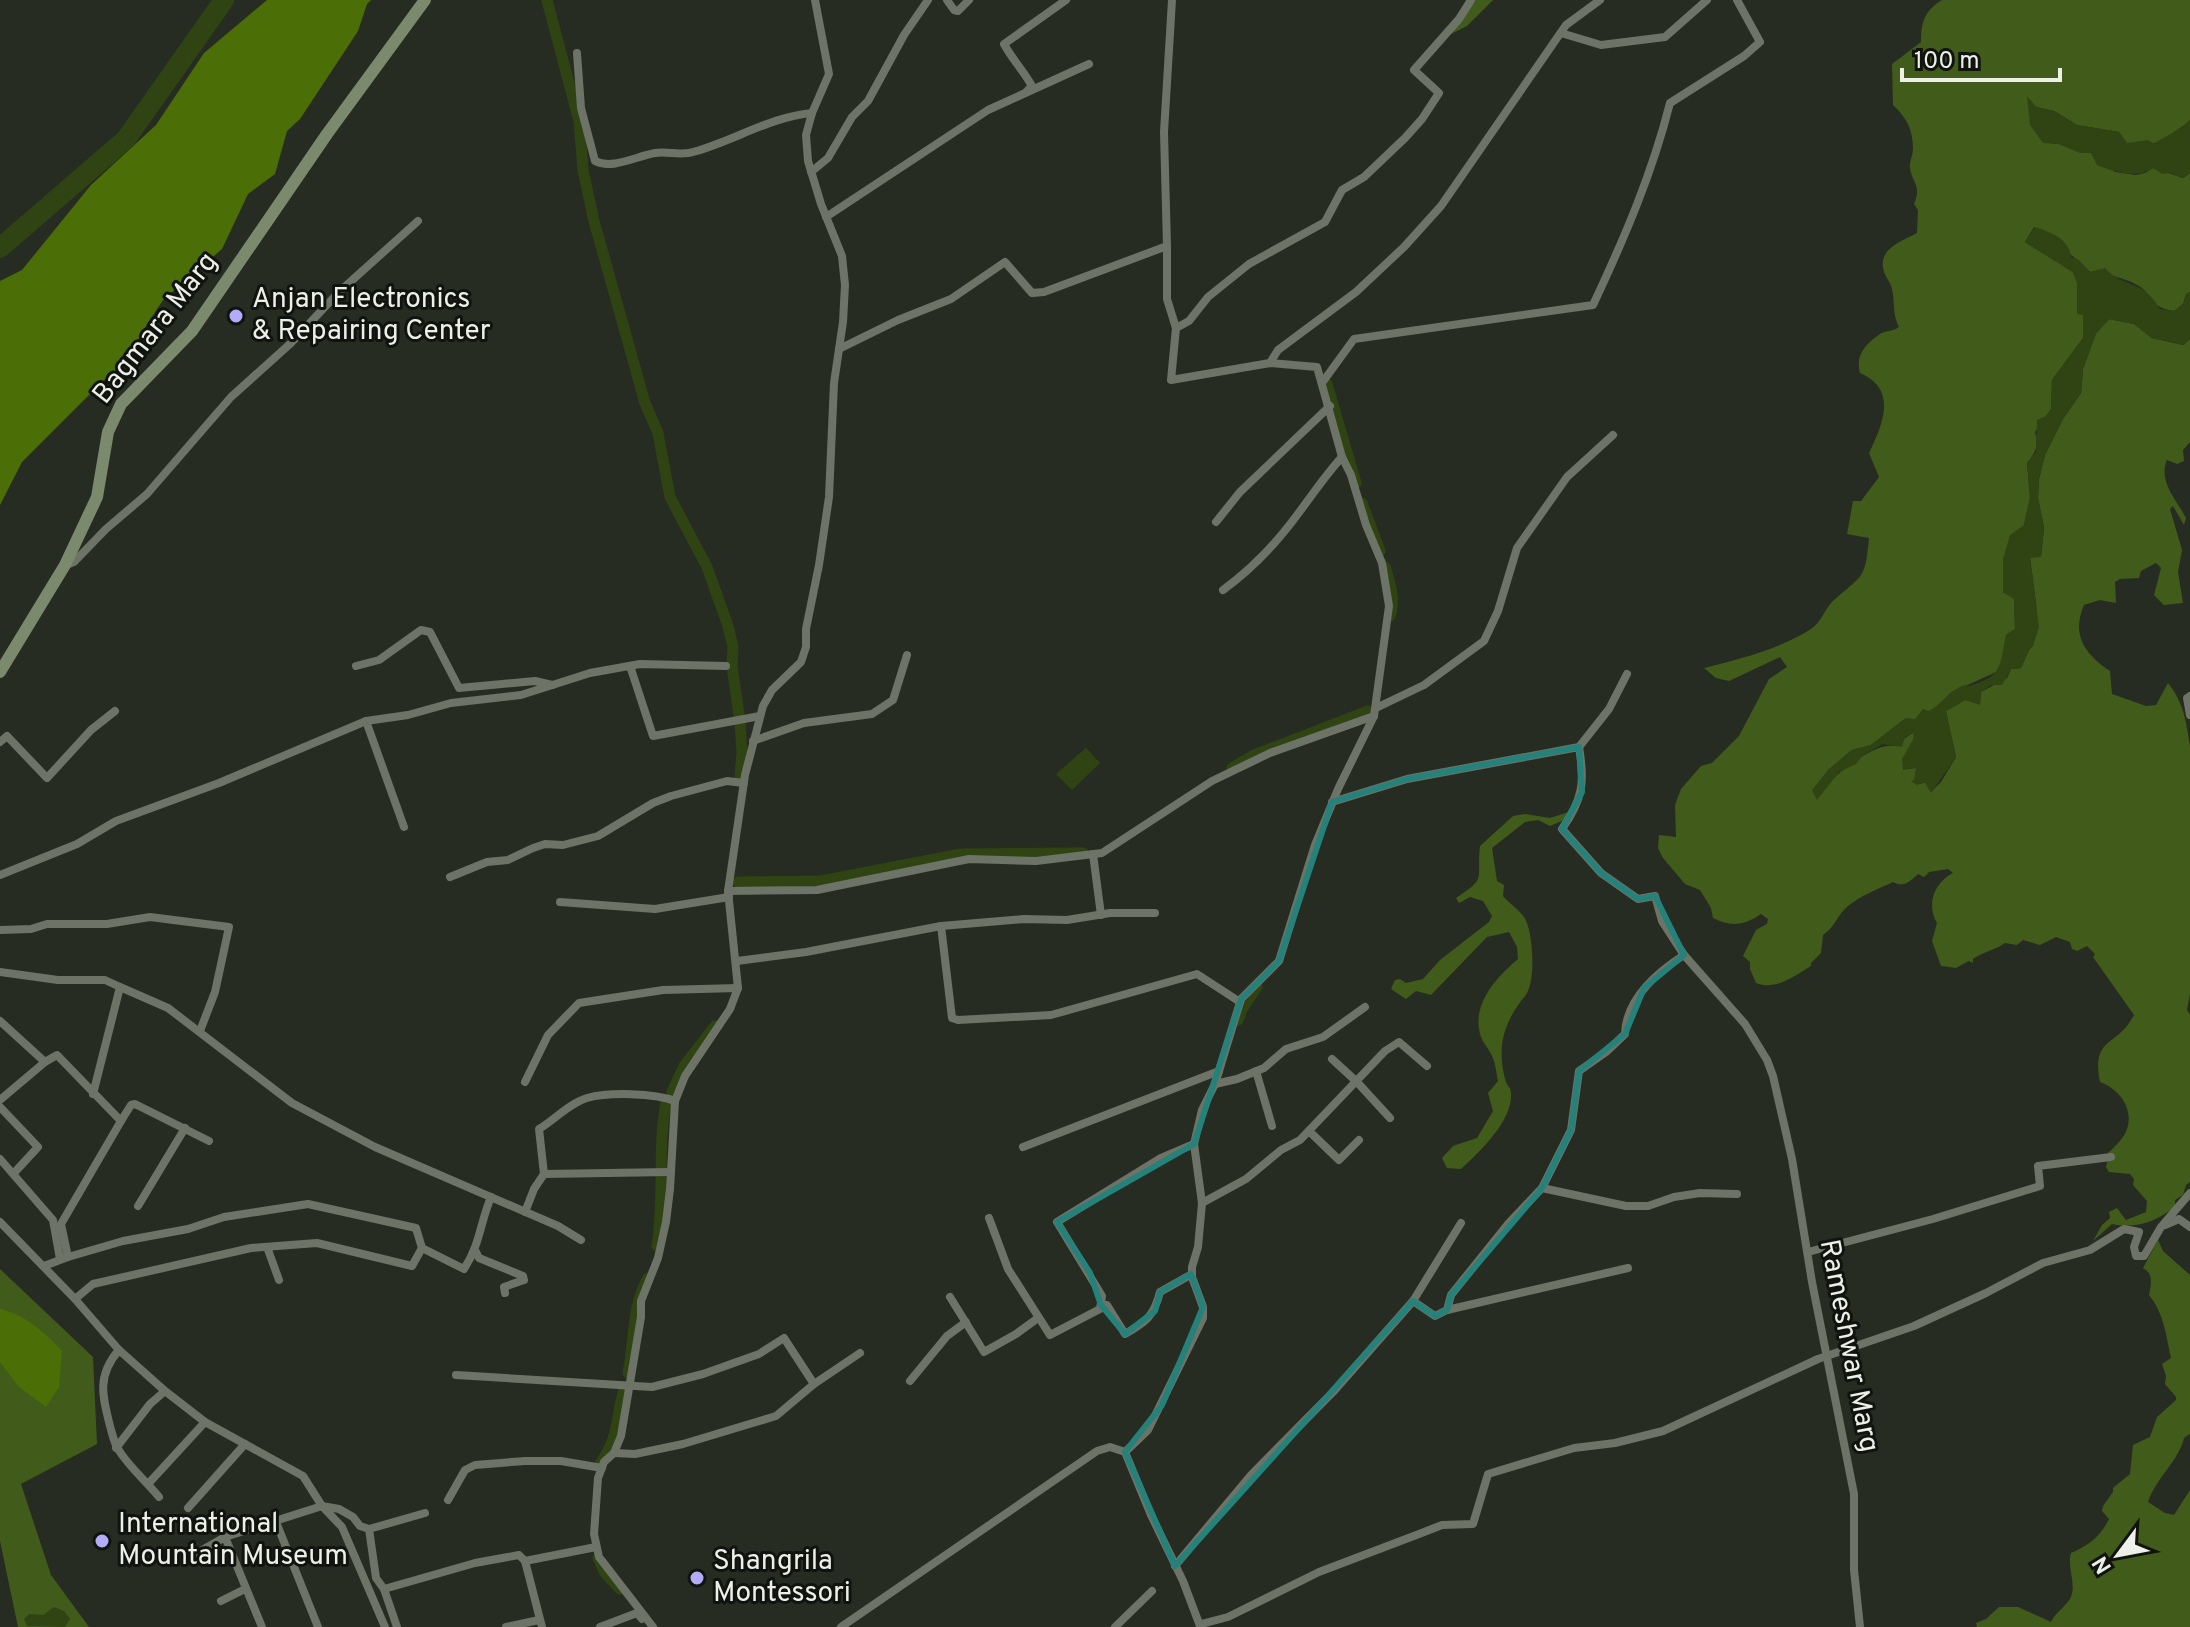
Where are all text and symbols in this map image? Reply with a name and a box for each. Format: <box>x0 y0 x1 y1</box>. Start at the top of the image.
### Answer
scale bar <box>1902 32 2060 82</box>
text: 100 m <box>1914 47 1980 77</box>
street label: Bagmara Marg <box>85 246 227 412</box>
place label: Anjan Electronics & Repairing Center <box>252 282 491 350</box>
marker: Anjan Electronics & Repairing Center <box>227 307 245 325</box>
street label: Rameshwar Marg <box>1810 1237 1886 1455</box>
place label: International Mountain Museum <box>118 1507 348 1575</box>
north arrow <box>2078 1515 2158 1595</box>
marker: International Mountain Museum <box>93 1532 111 1550</box>
place label: Shangrila Montessori <box>713 1544 851 1612</box>
text: N <box>2088 1550 2119 1578</box>
marker: Shangrila Montessori <box>688 1569 706 1587</box>

